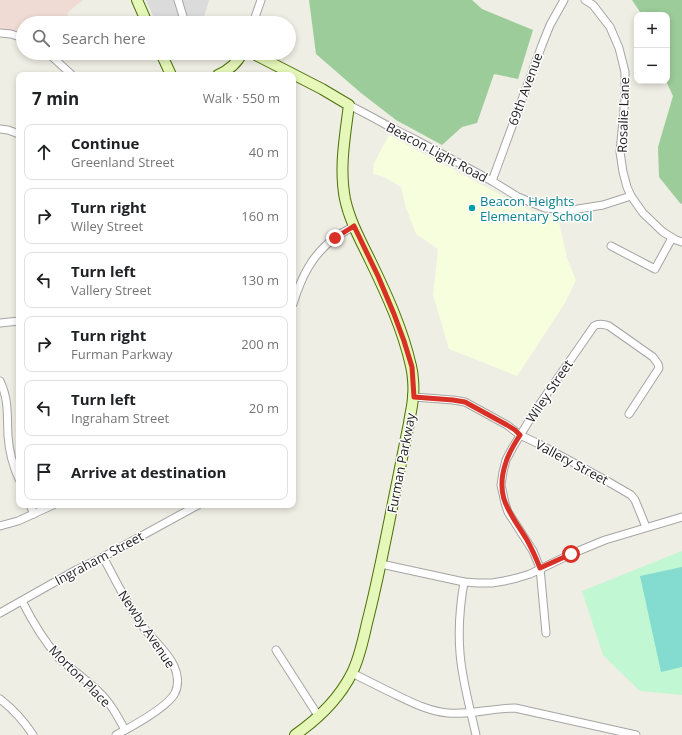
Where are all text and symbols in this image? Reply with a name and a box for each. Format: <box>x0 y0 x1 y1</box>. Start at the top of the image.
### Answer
map controls <box>634 12 670 84</box>
button: + <box>634 12 670 48</box>
search box <box>16 16 296 60</box>
icon: search <box>30 27 52 49</box>
text: Search here <box>62 28 146 48</box>
button: − <box>634 48 670 84</box>
street label: 69th Avenue <box>504 50 546 128</box>
street label: Rosalie Lane <box>613 77 633 153</box>
text: 7 min <box>32 87 79 110</box>
text: Walk · 550 m <box>203 89 280 107</box>
street label: Beacon Light Road <box>383 118 491 186</box>
text: Continue <box>71 133 139 153</box>
icon: ahead <box>33 141 55 163</box>
text: 40 m <box>249 143 279 161</box>
text: Greenland Street <box>71 153 174 171</box>
place label: Beacon Heights Elementary School <box>480 192 592 225</box>
text: Turn right <box>71 197 146 217</box>
marker: Beacon Heights Elementary School <box>467 203 477 213</box>
icon: right <box>33 205 55 227</box>
text: 160 m <box>241 207 279 225</box>
text: Wiley Street <box>71 217 143 235</box>
route end <box>326 229 344 247</box>
text: Turn left <box>71 261 136 281</box>
icon: left <box>33 269 55 291</box>
text: 130 m <box>241 271 279 289</box>
text: Vallery Street <box>71 281 151 299</box>
text: Turn right <box>71 325 146 345</box>
icon: right <box>33 333 55 355</box>
text: 200 m <box>241 335 279 353</box>
text: Furman Parkway <box>71 345 173 363</box>
street label: Wiley Street <box>521 356 577 426</box>
text: Turn left <box>71 389 136 409</box>
icon: left <box>33 397 55 419</box>
text: 20 m <box>249 399 279 417</box>
text: Ingraham Street <box>71 409 169 427</box>
street label: Furman Parkway <box>382 411 420 515</box>
street label: Vallery Street <box>532 435 612 489</box>
icon: arrive <box>33 461 55 483</box>
text: Arrive at destination <box>71 462 226 482</box>
street label: Ingraham Street <box>51 527 147 589</box>
route start <box>562 545 580 563</box>
street label: Newby Avenue <box>114 587 180 671</box>
street label: Morton Place <box>45 641 115 711</box>

